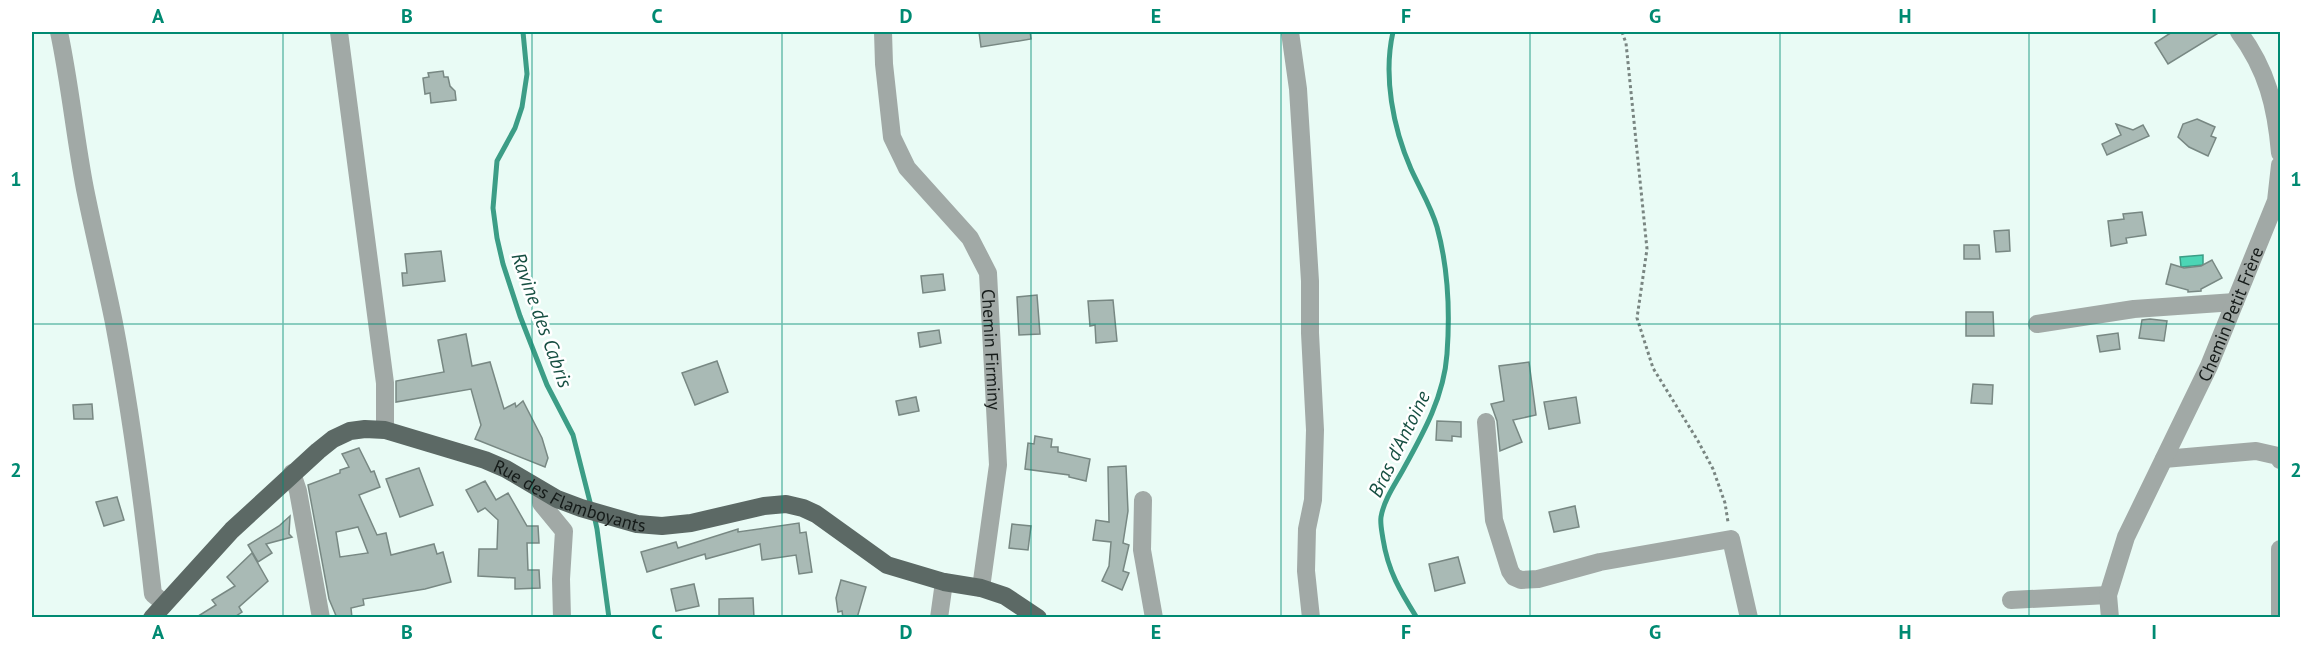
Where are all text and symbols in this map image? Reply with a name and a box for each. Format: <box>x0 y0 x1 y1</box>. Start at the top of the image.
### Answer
text: A <box>152 3 165 29</box>
text: B <box>401 3 413 29</box>
text: C <box>651 3 663 29</box>
text: D <box>900 3 913 29</box>
text: E <box>1151 3 1161 29</box>
text: F <box>1401 3 1411 29</box>
text: G <box>1649 3 1661 29</box>
text: H <box>1898 3 1912 29</box>
text: I <box>2151 3 2157 29</box>
text: 1 <box>10 166 22 192</box>
text: 1 <box>2290 166 2302 192</box>
street label: Chemin Petit Frère <box>2192 243 2268 385</box>
water label: Ravine des Cabris <box>505 249 579 391</box>
street label: Chemin Firminy <box>977 288 1007 411</box>
water label: Bras d'Antoine <box>1362 386 1436 501</box>
street label: Rue des Flamboyants <box>491 454 647 536</box>
text: 2 <box>10 457 22 483</box>
text: 2 <box>2290 457 2302 483</box>
text: A <box>152 619 165 645</box>
text: B <box>401 619 413 645</box>
text: C <box>651 619 663 645</box>
text: D <box>900 619 913 645</box>
text: E <box>1151 619 1161 645</box>
text: F <box>1401 619 1411 645</box>
text: G <box>1649 619 1661 645</box>
text: H <box>1898 619 1912 645</box>
text: I <box>2151 619 2157 645</box>

